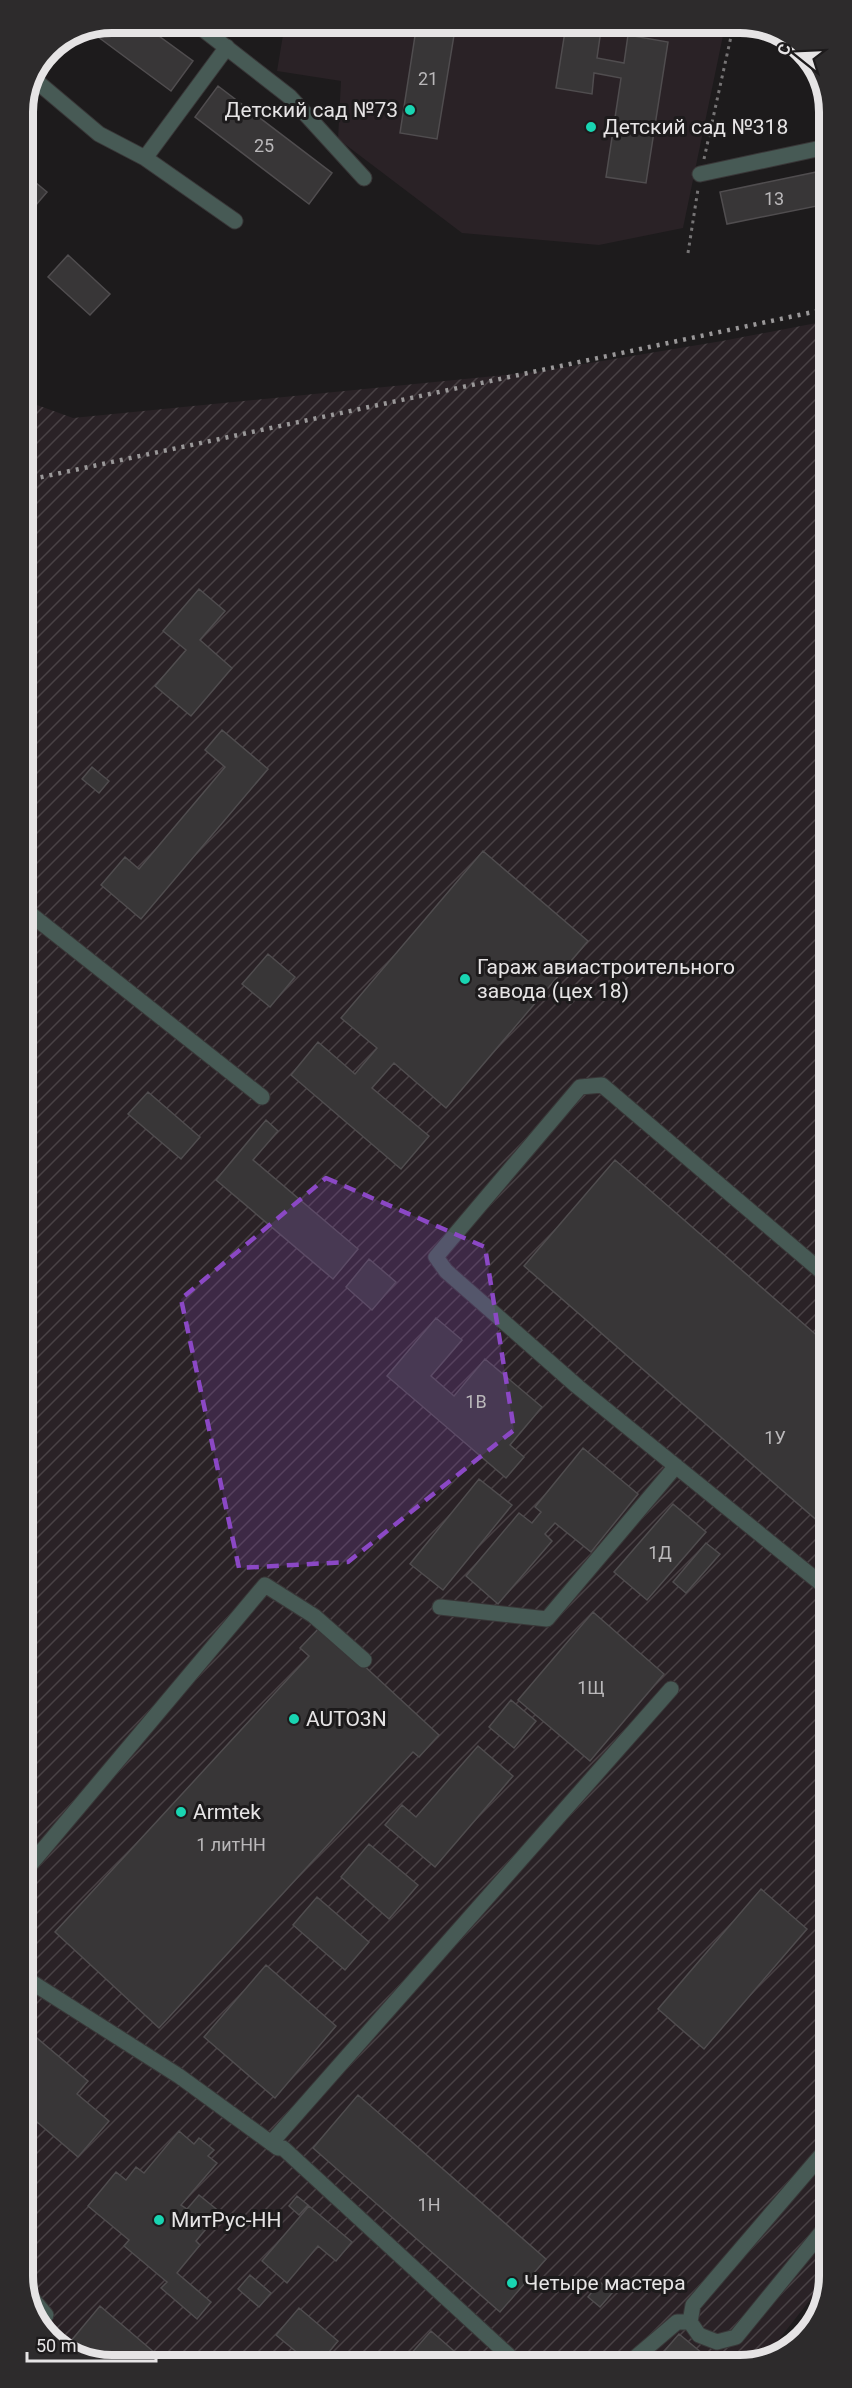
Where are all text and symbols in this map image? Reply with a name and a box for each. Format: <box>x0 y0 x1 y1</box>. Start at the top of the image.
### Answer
north arrow <box>768 24 828 84</box>
text: С <box>774 42 795 57</box>
house number: 21 <box>418 68 438 89</box>
place label: Детский сад №73 <box>225 98 398 122</box>
marker: Детский сад №73 <box>403 103 417 117</box>
place label: Детский сад №318 <box>603 115 788 139</box>
marker: Детский сад №318 <box>584 120 598 134</box>
house number: 25 <box>254 135 274 156</box>
house number: 13 <box>764 188 784 209</box>
place label: Гараж авиастроительного завода (цех 18) <box>477 955 735 1003</box>
marker: Гараж авиастроительного завода (цех 18) <box>458 972 472 986</box>
house number: 1В <box>465 1391 487 1412</box>
house number: 1У <box>764 1427 786 1448</box>
house number: 1Д <box>648 1542 672 1563</box>
house number: 1Щ <box>577 1677 605 1698</box>
place label: AUTO3N <box>306 1707 387 1731</box>
marker: AUTO3N <box>287 1712 301 1726</box>
place label: Armtek <box>193 1800 261 1824</box>
marker: Armtek <box>174 1805 188 1819</box>
house number: 1 литНН <box>196 1834 266 1855</box>
house number: 1Н <box>418 2194 440 2215</box>
place label: МитРус-НН <box>171 2208 282 2232</box>
marker: МитРус-НН <box>152 2213 166 2227</box>
place label: Четыре мастера <box>524 2271 686 2295</box>
marker: Четыре мастера <box>505 2276 519 2290</box>
scale bar <box>27 2325 156 2363</box>
text: 50 m <box>36 2335 76 2356</box>

